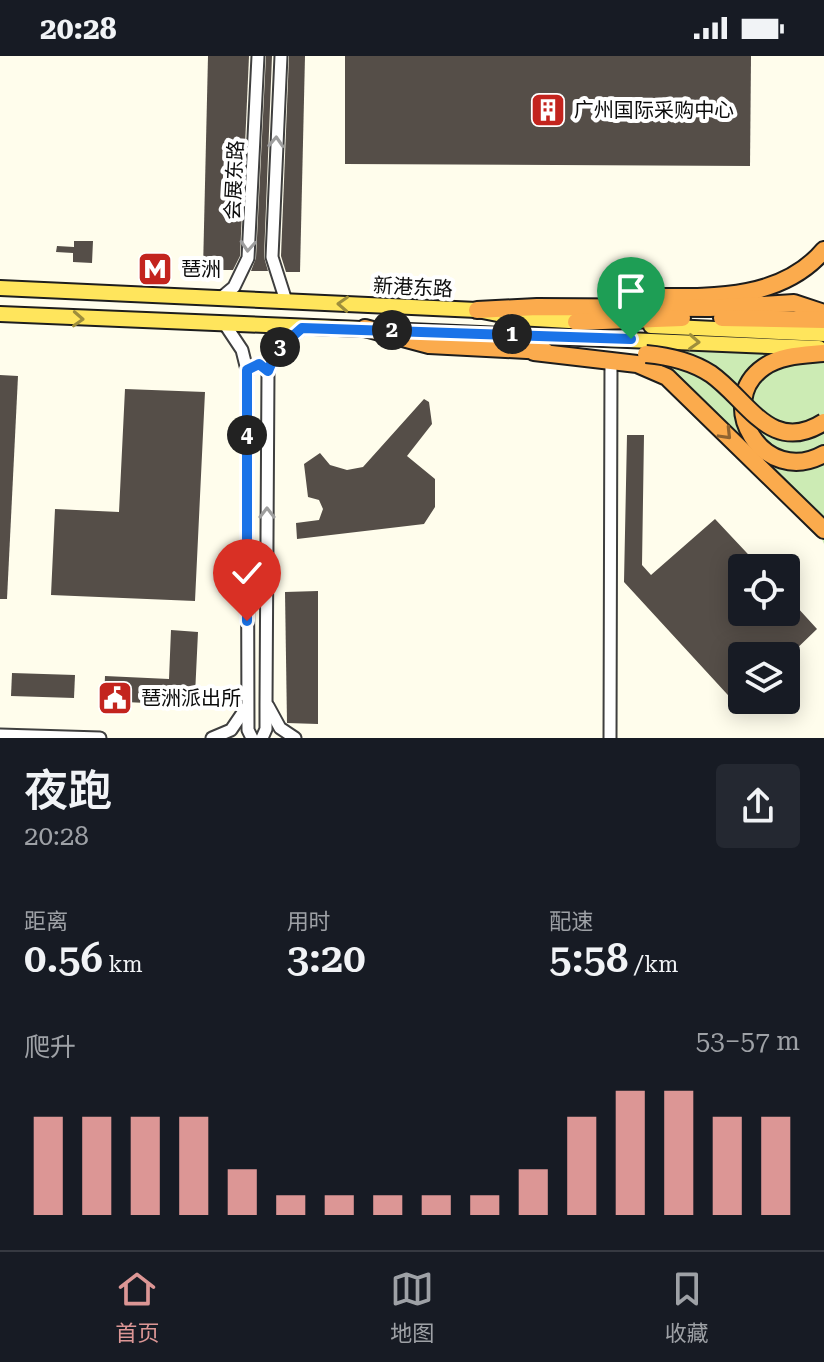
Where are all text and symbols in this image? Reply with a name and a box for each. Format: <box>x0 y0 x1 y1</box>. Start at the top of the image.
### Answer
text: 20:28 <box>40 11 117 46</box>
building icon: 广州国际采购中心 <box>529 91 567 129</box>
place label: 广州国际采购中心 <box>574 98 734 122</box>
one-way arrow <box>268 135 285 148</box>
street label: 会展东路 <box>220 139 248 221</box>
one-way arrow <box>240 240 257 253</box>
metro station icon: 琶洲 <box>136 250 174 288</box>
place label: 琶洲 <box>181 257 221 281</box>
pin <box>597 257 665 339</box>
icon: arrive <box>609 269 653 313</box>
street label: 新港东路 <box>372 273 454 301</box>
one-way arrow <box>336 295 349 312</box>
one-way arrow <box>72 310 85 327</box>
pin: 2 <box>372 310 412 350</box>
pin: 1 <box>492 314 532 354</box>
text: 2 <box>386 317 398 342</box>
text: 1 <box>506 321 518 346</box>
pin: 3 <box>260 327 300 367</box>
one-way arrow <box>688 333 701 350</box>
text: 3 <box>274 334 286 359</box>
pin: 4 <box>227 415 267 455</box>
text: 4 <box>241 422 253 447</box>
one-way arrow <box>716 425 731 439</box>
one-way arrow <box>258 506 276 519</box>
pin <box>213 539 281 621</box>
icon: check <box>225 551 269 595</box>
map controls <box>728 554 800 714</box>
button: locate <box>728 554 800 626</box>
button: layers <box>728 642 800 714</box>
public building icon: 琶洲派出所 <box>96 679 134 717</box>
place label: 琶洲派出所 <box>141 686 241 710</box>
button: share <box>716 764 800 848</box>
text: 夜跑 <box>24 765 112 817</box>
text: 20:28 <box>24 821 89 851</box>
text: 距离 <box>24 909 68 934</box>
text: 用时 <box>287 909 331 934</box>
text: 配速 <box>549 909 593 934</box>
text: 0.56 <box>24 935 103 982</box>
text: 3:20 <box>287 935 366 982</box>
text: 5:58 <box>549 935 628 982</box>
text: km <box>103 952 143 977</box>
text: /km <box>628 952 678 977</box>
text: 53–57 m <box>696 1026 800 1056</box>
text: 爬升 <box>24 1032 76 1062</box>
tab: 首页 <box>115 1267 159 1347</box>
tab: 地图 <box>390 1267 434 1347</box>
tab: 收藏 <box>665 1267 709 1347</box>

